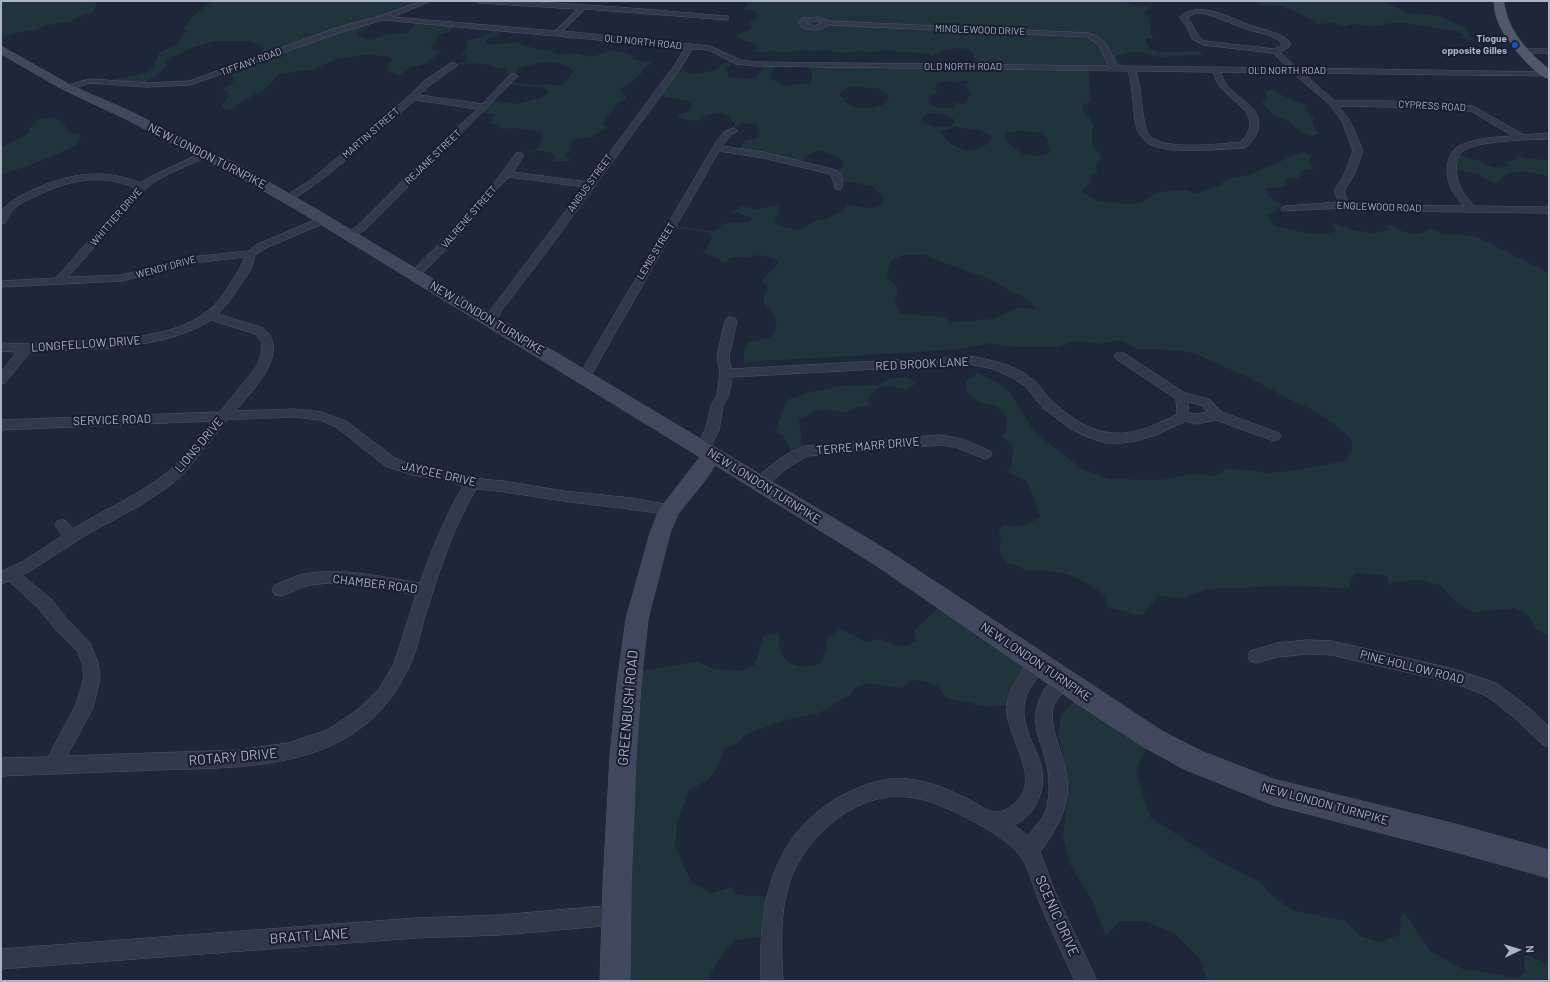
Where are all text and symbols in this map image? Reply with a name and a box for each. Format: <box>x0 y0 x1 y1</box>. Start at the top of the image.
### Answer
street label: MINGLEWOOD DRIVE <box>935 22 1025 38</box>
street label: OLD NORTH ROAD <box>604 32 682 52</box>
place label: Tiogue opposite Gilles <box>1442 33 1507 56</box>
marker: Tiogue opposite Gilles <box>1510 40 1520 50</box>
street label: TIFFANY ROAD <box>219 45 283 79</box>
street label: OLD NORTH ROAD <box>924 61 1002 73</box>
street label: OLD NORTH ROAD <box>1248 65 1326 77</box>
street label: CYPRESS ROAD <box>1398 98 1466 114</box>
street label: MARTIN STREET <box>340 105 402 161</box>
street label: NEW LONDON TURNPIKE <box>146 120 268 192</box>
street label: REJANE STREET <box>402 127 464 187</box>
street label: ANGUS STREET <box>565 152 615 214</box>
street label: VALRENE STREET <box>439 183 499 251</box>
street label: WHITTIER DRIVE <box>88 186 144 248</box>
street label: ENGLEWOOD ROAD <box>1337 200 1421 214</box>
street label: LEMIS STREET <box>634 220 678 282</box>
street label: WENDY DRIVE <box>135 253 197 281</box>
street label: NEW LONDON TURNPIKE <box>427 278 547 358</box>
street label: LONGFELLOW DRIVE <box>31 333 141 355</box>
street label: RED BROOK LANE <box>875 354 969 374</box>
street label: SERVICE ROAD <box>73 411 151 429</box>
street label: LIONS DRIVE <box>172 415 226 475</box>
street label: TERRE MARR DRIVE <box>816 434 920 458</box>
street label: NEW LONDON TURNPIKE <box>705 445 823 527</box>
street label: JAYCEE DRIVE <box>400 458 478 490</box>
street label: CHAMBER ROAD <box>332 572 418 596</box>
street label: NEW LONDON TURNPIKE <box>978 620 1094 704</box>
street label: PINE HOLLOW ROAD <box>1359 647 1465 687</box>
street label: GREENBUSH ROAD <box>615 650 641 766</box>
street label: ROTARY DRIVE <box>188 745 278 769</box>
street label: NEW LONDON TURNPIKE <box>1260 780 1390 828</box>
street label: SCENIC DRIVE <box>1032 873 1082 959</box>
street label: BRATT LANE <box>269 925 349 947</box>
north arrow <box>1498 930 1538 970</box>
text: N <box>1524 945 1537 953</box>

